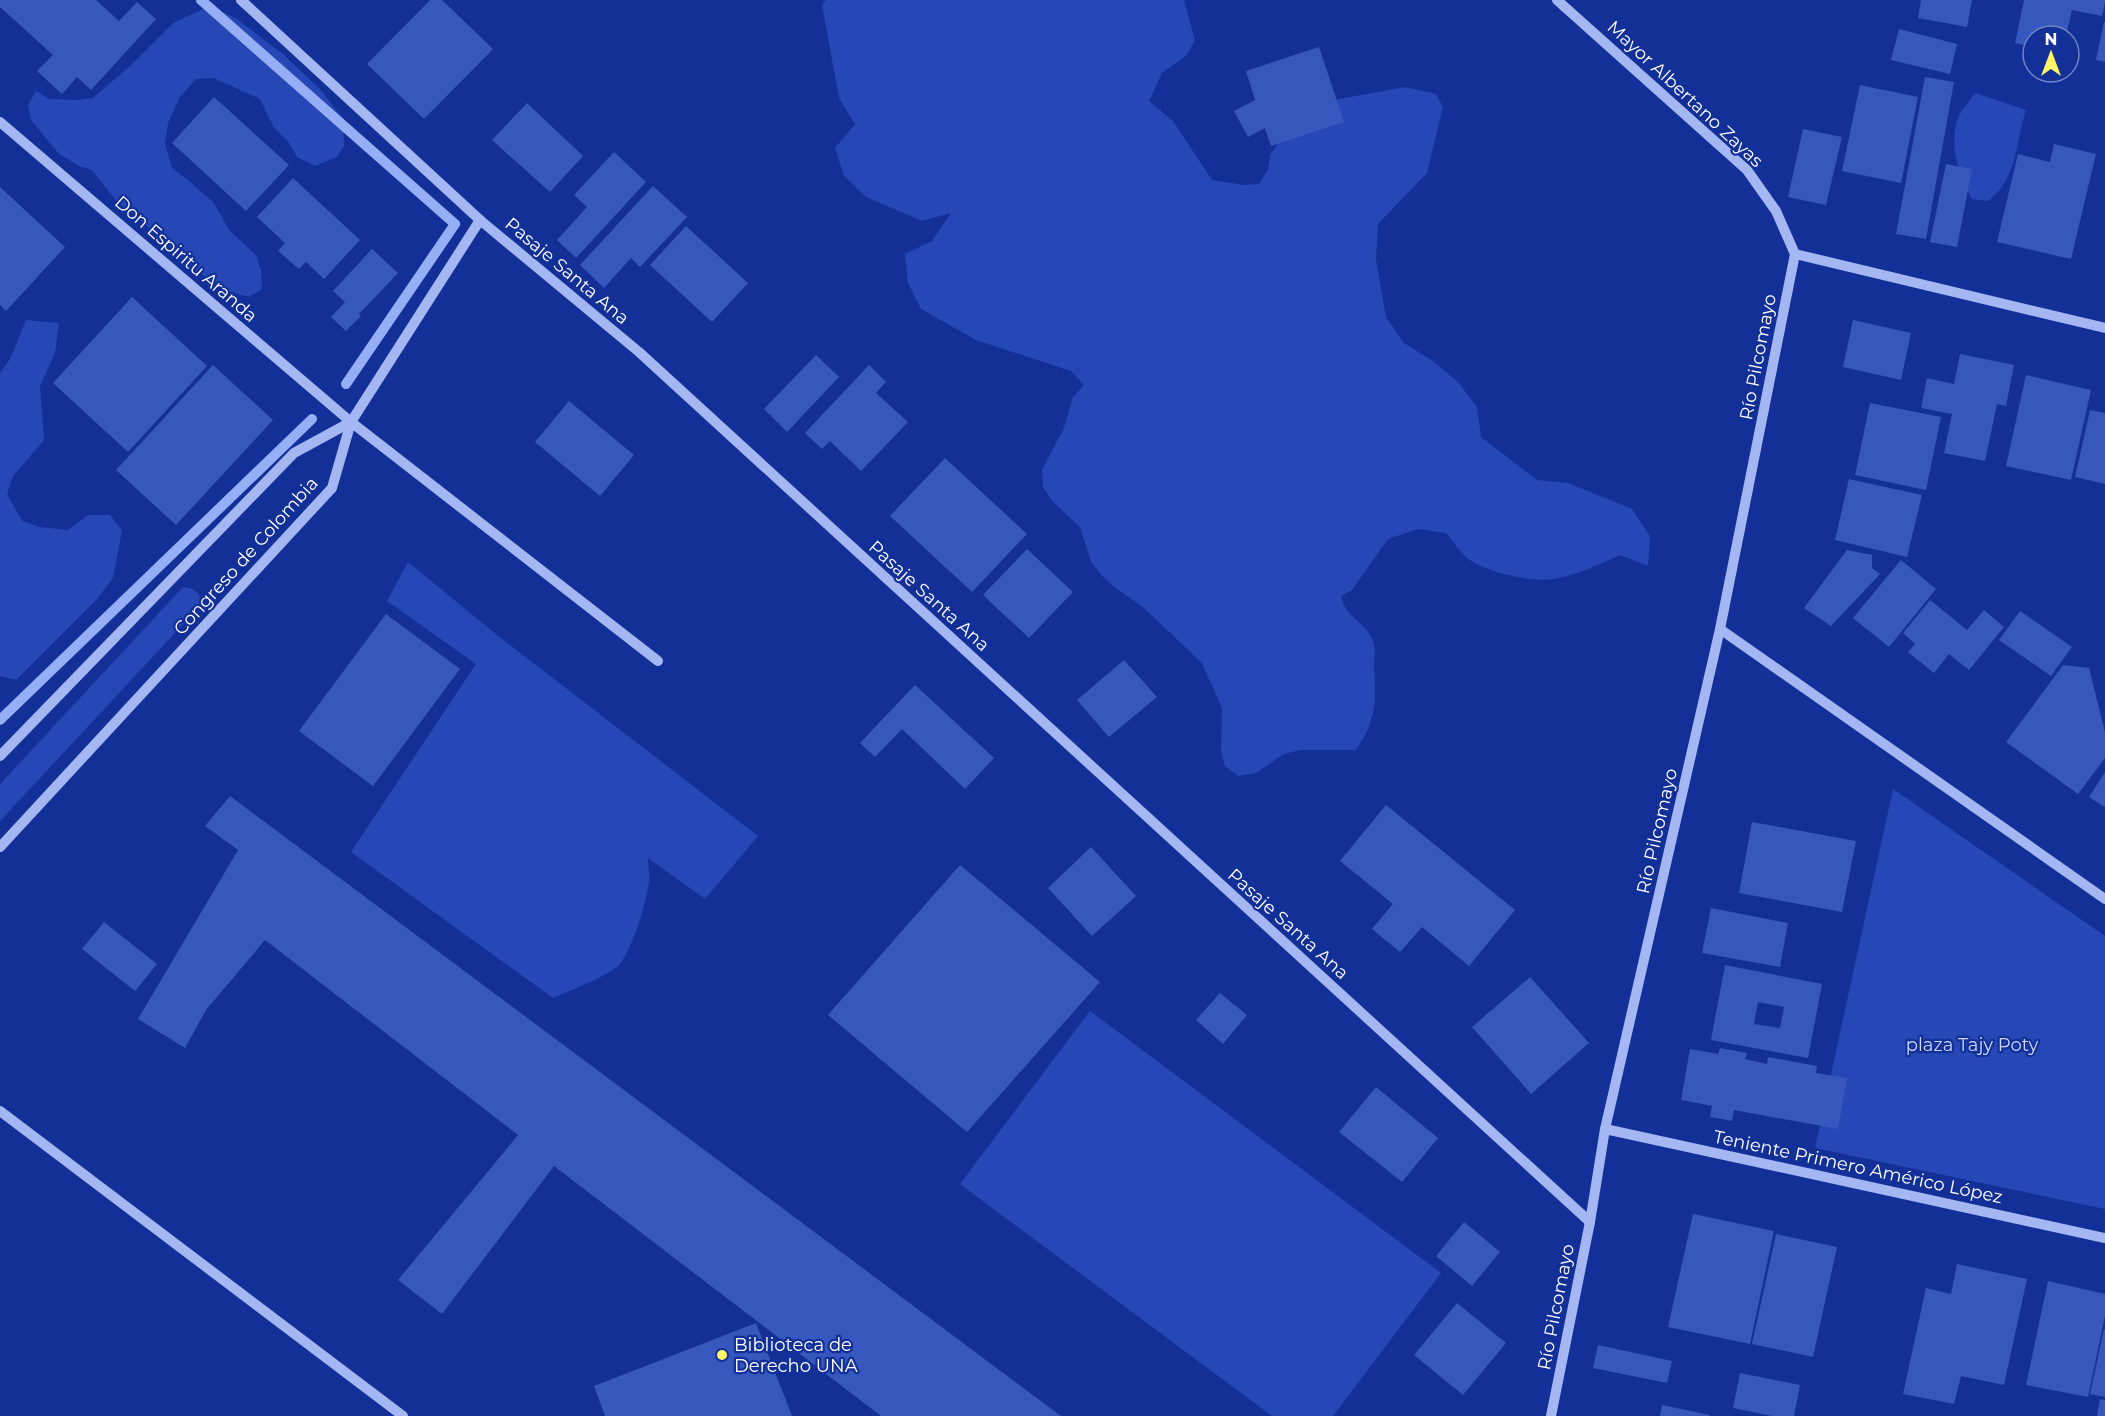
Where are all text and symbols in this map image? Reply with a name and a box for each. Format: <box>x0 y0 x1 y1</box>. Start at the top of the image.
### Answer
street label: Mayor Albertano Zayas <box>1603 16 1768 172</box>
north arrow <box>2021 24 2081 84</box>
text: N <box>2045 30 2057 49</box>
street label: Don Espiritu Aranda <box>110 191 262 327</box>
street label: Pasaje Santa Ana <box>501 213 633 329</box>
street label: Río Pilcomayo <box>1735 292 1781 422</box>
street label: Congreso de Colombia <box>169 472 323 640</box>
street label: Pasaje Santa Ana <box>864 536 994 656</box>
street label: Río Pilcomayo <box>1632 766 1682 896</box>
street label: Pasaje Santa Ana <box>1223 864 1353 984</box>
park label: plaza Tajy Poty <box>1906 1034 2038 1056</box>
street label: Teniente Primero Américo López <box>1711 1126 2005 1208</box>
street label: Río Pilcomayo <box>1533 1242 1579 1372</box>
place label: Biblioteca de Derecho UNA <box>734 1334 858 1377</box>
marker: Biblioteca de Derecho UNA <box>715 1348 729 1362</box>

